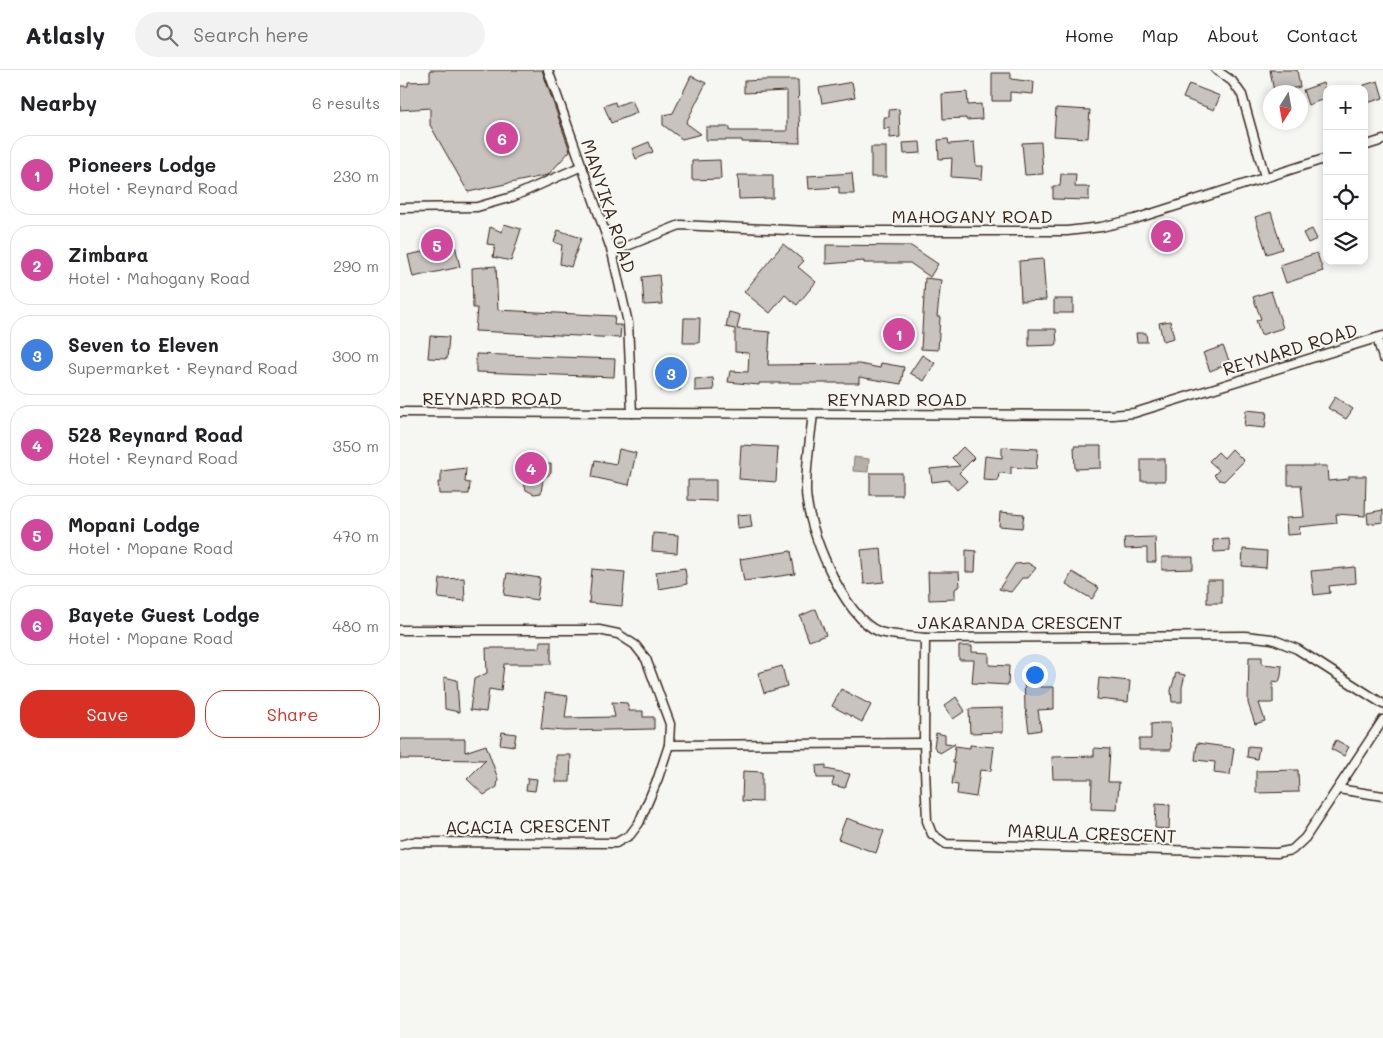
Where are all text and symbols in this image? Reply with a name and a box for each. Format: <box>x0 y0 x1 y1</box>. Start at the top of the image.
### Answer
search box <box>135 12 485 57</box>
text: Atlasly <box>25 19 105 50</box>
icon: search <box>153 21 181 49</box>
text: Search here <box>193 22 309 47</box>
text: Home <box>1065 23 1114 47</box>
text: Map <box>1142 23 1178 47</box>
text: About <box>1206 23 1259 47</box>
text: Contact <box>1287 23 1358 47</box>
north arrow <box>1263 85 1308 130</box>
map controls <box>1323 85 1368 265</box>
button: + <box>1323 85 1368 130</box>
text: Nearby <box>20 89 97 116</box>
text: 6 results <box>312 92 380 113</box>
pin: 6 <box>486 119 518 157</box>
button: − <box>1323 130 1368 175</box>
street label: MANYIKA ROAD <box>576 136 642 276</box>
text: Pioneers Lodge <box>68 152 216 177</box>
text: 1 <box>33 165 41 186</box>
text: 230 m <box>333 165 379 186</box>
button: locate <box>1323 175 1368 220</box>
text: Hotel · Reynard Road <box>68 177 238 198</box>
street label: MAHOGANY ROAD <box>891 204 1053 228</box>
pin: 2 <box>1151 217 1183 255</box>
button: layers <box>1323 220 1368 265</box>
pin: 5 <box>421 226 453 264</box>
text: Zimbara <box>68 242 148 267</box>
text: 2 <box>33 255 41 276</box>
text: 290 m <box>333 255 379 276</box>
text: Hotel · Mahogany Road <box>68 267 250 288</box>
pin: 1 <box>883 315 915 353</box>
street label: REYNARD ROAD <box>1220 317 1360 381</box>
text: Seven to Eleven <box>68 332 219 357</box>
text: 3 <box>32 345 42 366</box>
text: 300 m <box>332 345 379 366</box>
pin: 3 <box>655 354 687 392</box>
text: Supermarket · Reynard Road <box>68 357 297 378</box>
street label: REYNARD ROAD <box>422 386 562 410</box>
street label: REYNARD ROAD <box>827 387 967 411</box>
text: 528 Reynard Road <box>68 422 243 447</box>
text: 4 <box>32 435 42 456</box>
text: 350 m <box>333 435 379 456</box>
text: Hotel · Reynard Road <box>68 447 238 468</box>
pin: 4 <box>515 449 547 487</box>
text: Mopani Lodge <box>68 512 200 537</box>
text: 5 <box>32 525 42 546</box>
text: 470 m <box>333 525 379 546</box>
text: Hotel · Mopane Road <box>68 537 233 558</box>
text: Bayete Guest Lodge <box>68 602 260 627</box>
street label: JAKARANDA CRESCENT <box>918 610 1122 634</box>
text: 6 <box>32 615 42 636</box>
text: 480 m <box>332 615 379 636</box>
text: Hotel · Mopane Road <box>68 627 233 648</box>
your location <box>1022 662 1048 688</box>
button: Save <box>20 690 195 738</box>
button: Share <box>205 690 380 738</box>
street label: ACACIA CRESCENT <box>445 813 611 839</box>
street label: MARULA CRESCENT <box>1007 818 1177 848</box>

